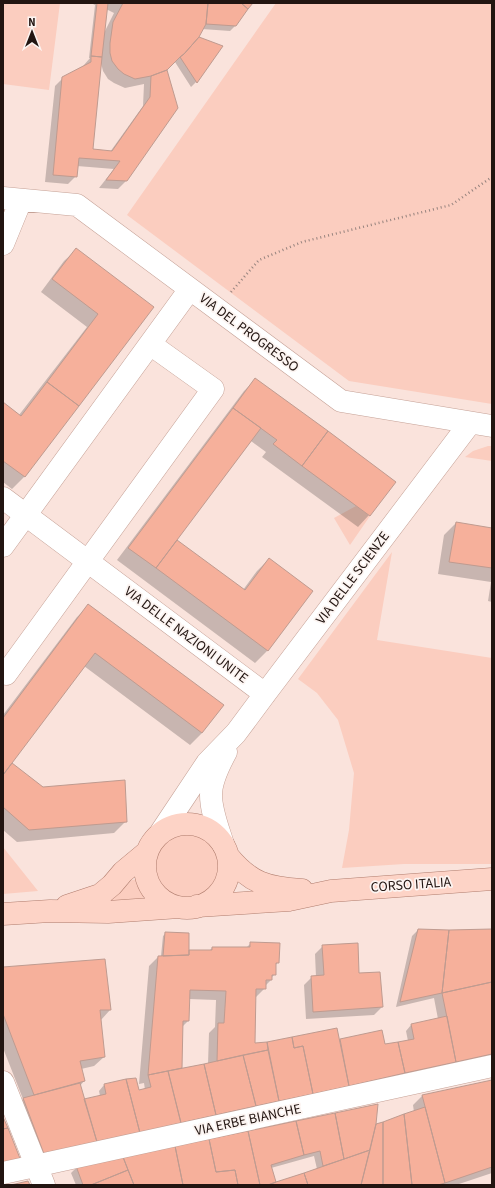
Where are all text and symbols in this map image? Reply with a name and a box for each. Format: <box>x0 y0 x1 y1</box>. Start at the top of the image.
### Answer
north arrow <box>12 12 52 52</box>
text: N <box>28 15 36 30</box>
street label: VIA DEL PROGRESSO <box>195 289 303 377</box>
street label: VIA DELLE SCIENZE <box>311 527 395 629</box>
street label: VIA DELLE NAZIONI UNITE <box>120 582 252 688</box>
street label: CORSO ITALIA <box>370 872 452 898</box>
street label: VIA ERBE BIANCHE <box>193 1099 303 1141</box>

